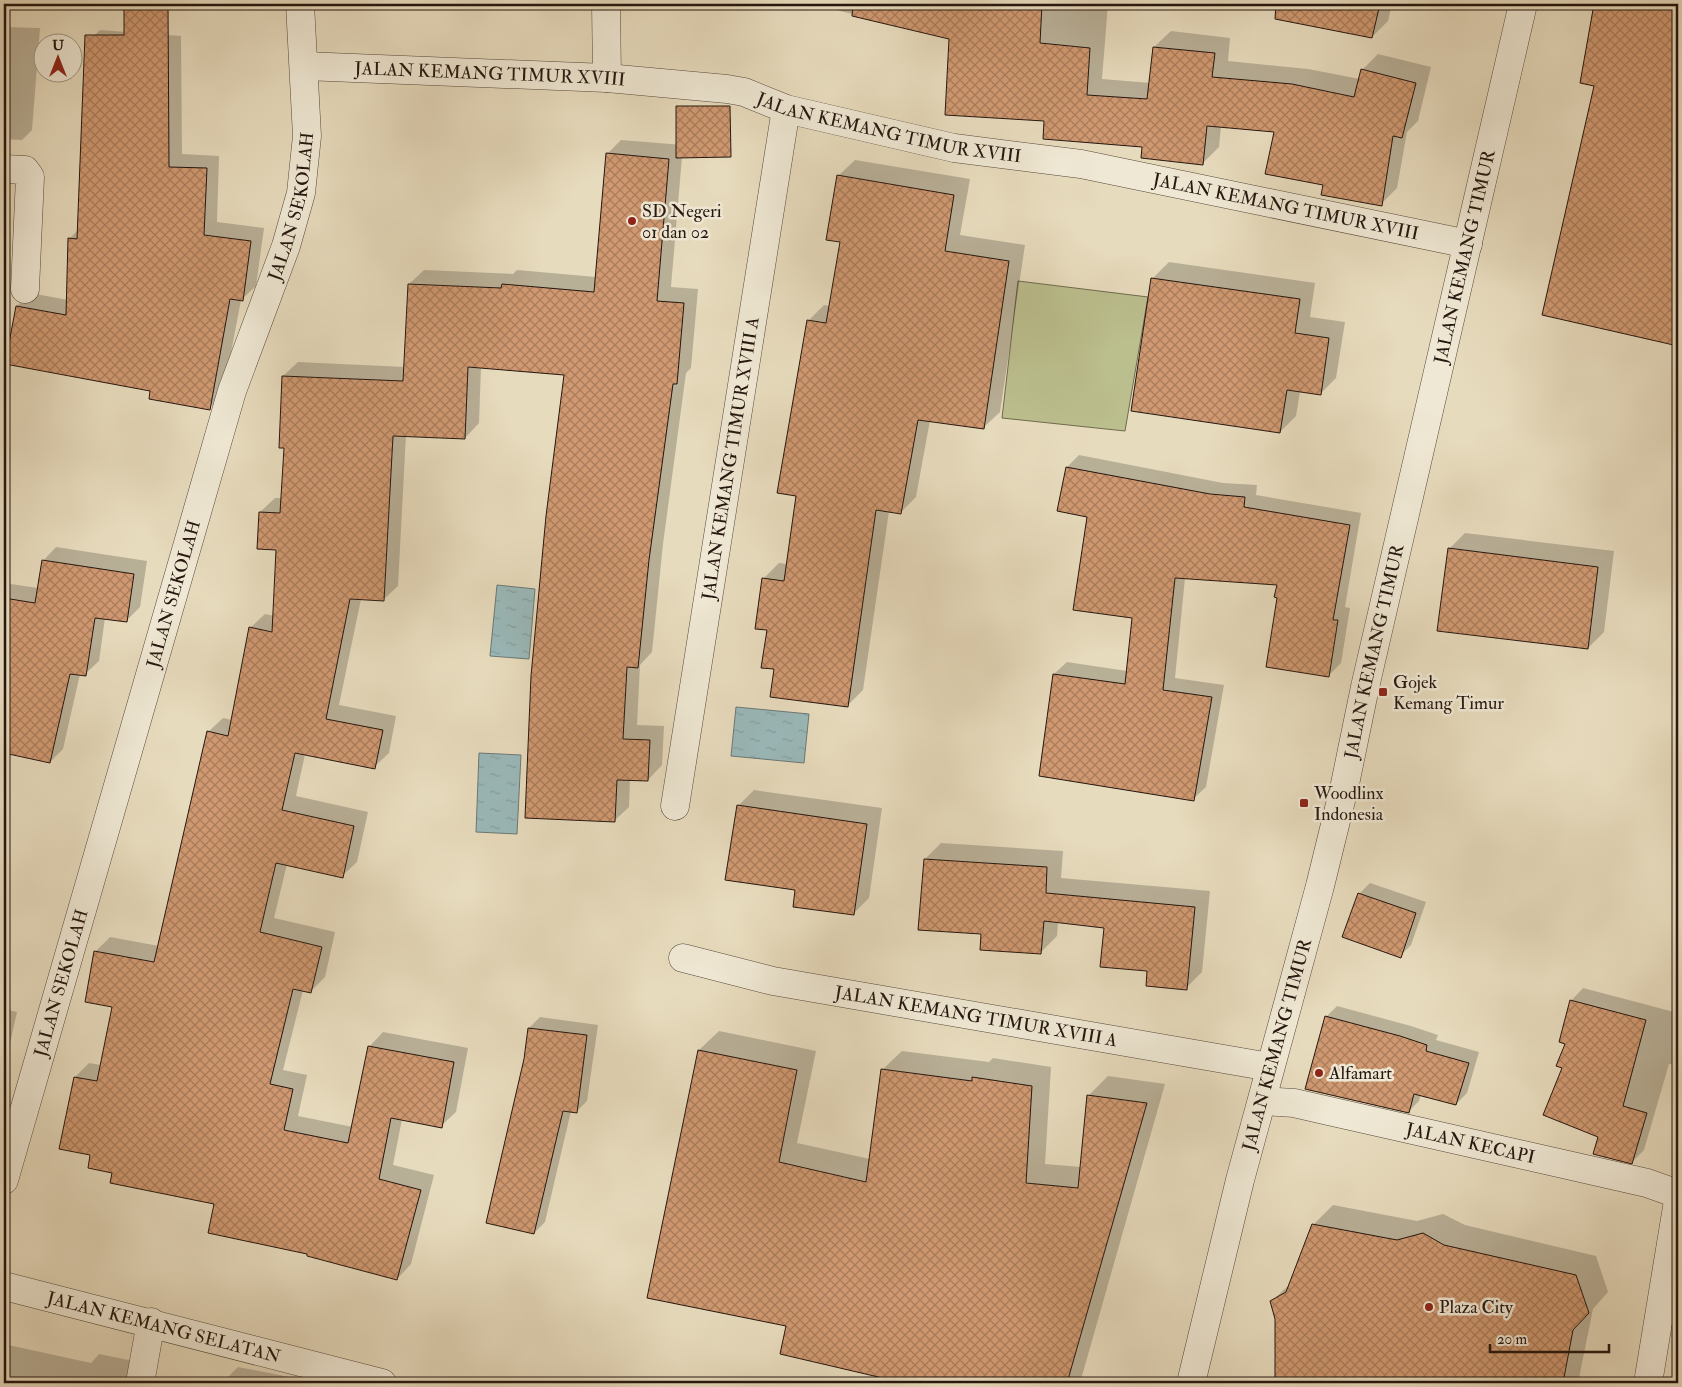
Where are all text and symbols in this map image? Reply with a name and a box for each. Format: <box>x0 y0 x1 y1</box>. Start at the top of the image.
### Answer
north arrow <box>32 32 82 82</box>
text: U <box>52 37 64 54</box>
street label: JALAN KEMANG TIMUR XVIII <box>353 56 626 91</box>
street label: JALAN KEMANG TIMUR XVIII <box>752 86 1023 168</box>
street label: JALAN SEKOLAH <box>262 131 319 285</box>
street label: JALAN KEMANG TIMUR <box>1428 147 1501 367</box>
street label: JALAN KEMANG TIMUR XVIII <box>1150 167 1421 245</box>
place label: SD Negeri 01 dan 02 <box>642 200 722 244</box>
marker: SD Negeri 01 dan 02 <box>626 215 638 227</box>
street label: JALAN KEMANG TIMUR XVIII A <box>696 315 764 603</box>
street label: JALAN SEKOLAH <box>141 518 206 671</box>
street label: JALAN KEMANG TIMUR <box>1339 541 1409 762</box>
place label: Gojek Kemang Timur <box>1393 671 1504 715</box>
marker: Gojek Kemang Timur <box>1377 686 1389 698</box>
place label: Woodlinx Indonesia <box>1313 782 1384 826</box>
marker: Woodlinx Indonesia <box>1298 797 1310 809</box>
street label: JALAN SEKOLAH <box>28 907 93 1060</box>
street label: JALAN KEMANG TIMUR <box>1237 935 1317 1154</box>
street label: JALAN KEMANG TIMUR XVIII A <box>832 980 1120 1052</box>
place label: Alfamart <box>1328 1062 1392 1085</box>
marker: Alfamart <box>1313 1067 1325 1079</box>
street label: JALAN KECAPI <box>1403 1117 1537 1169</box>
street label: JALAN KEMANG SELATAN <box>44 1286 283 1368</box>
place label: Plaza City <box>1439 1296 1514 1319</box>
marker: Plaza City <box>1423 1301 1435 1313</box>
scale bar <box>1490 1322 1608 1354</box>
text: 20 m <box>1497 1330 1527 1349</box>

